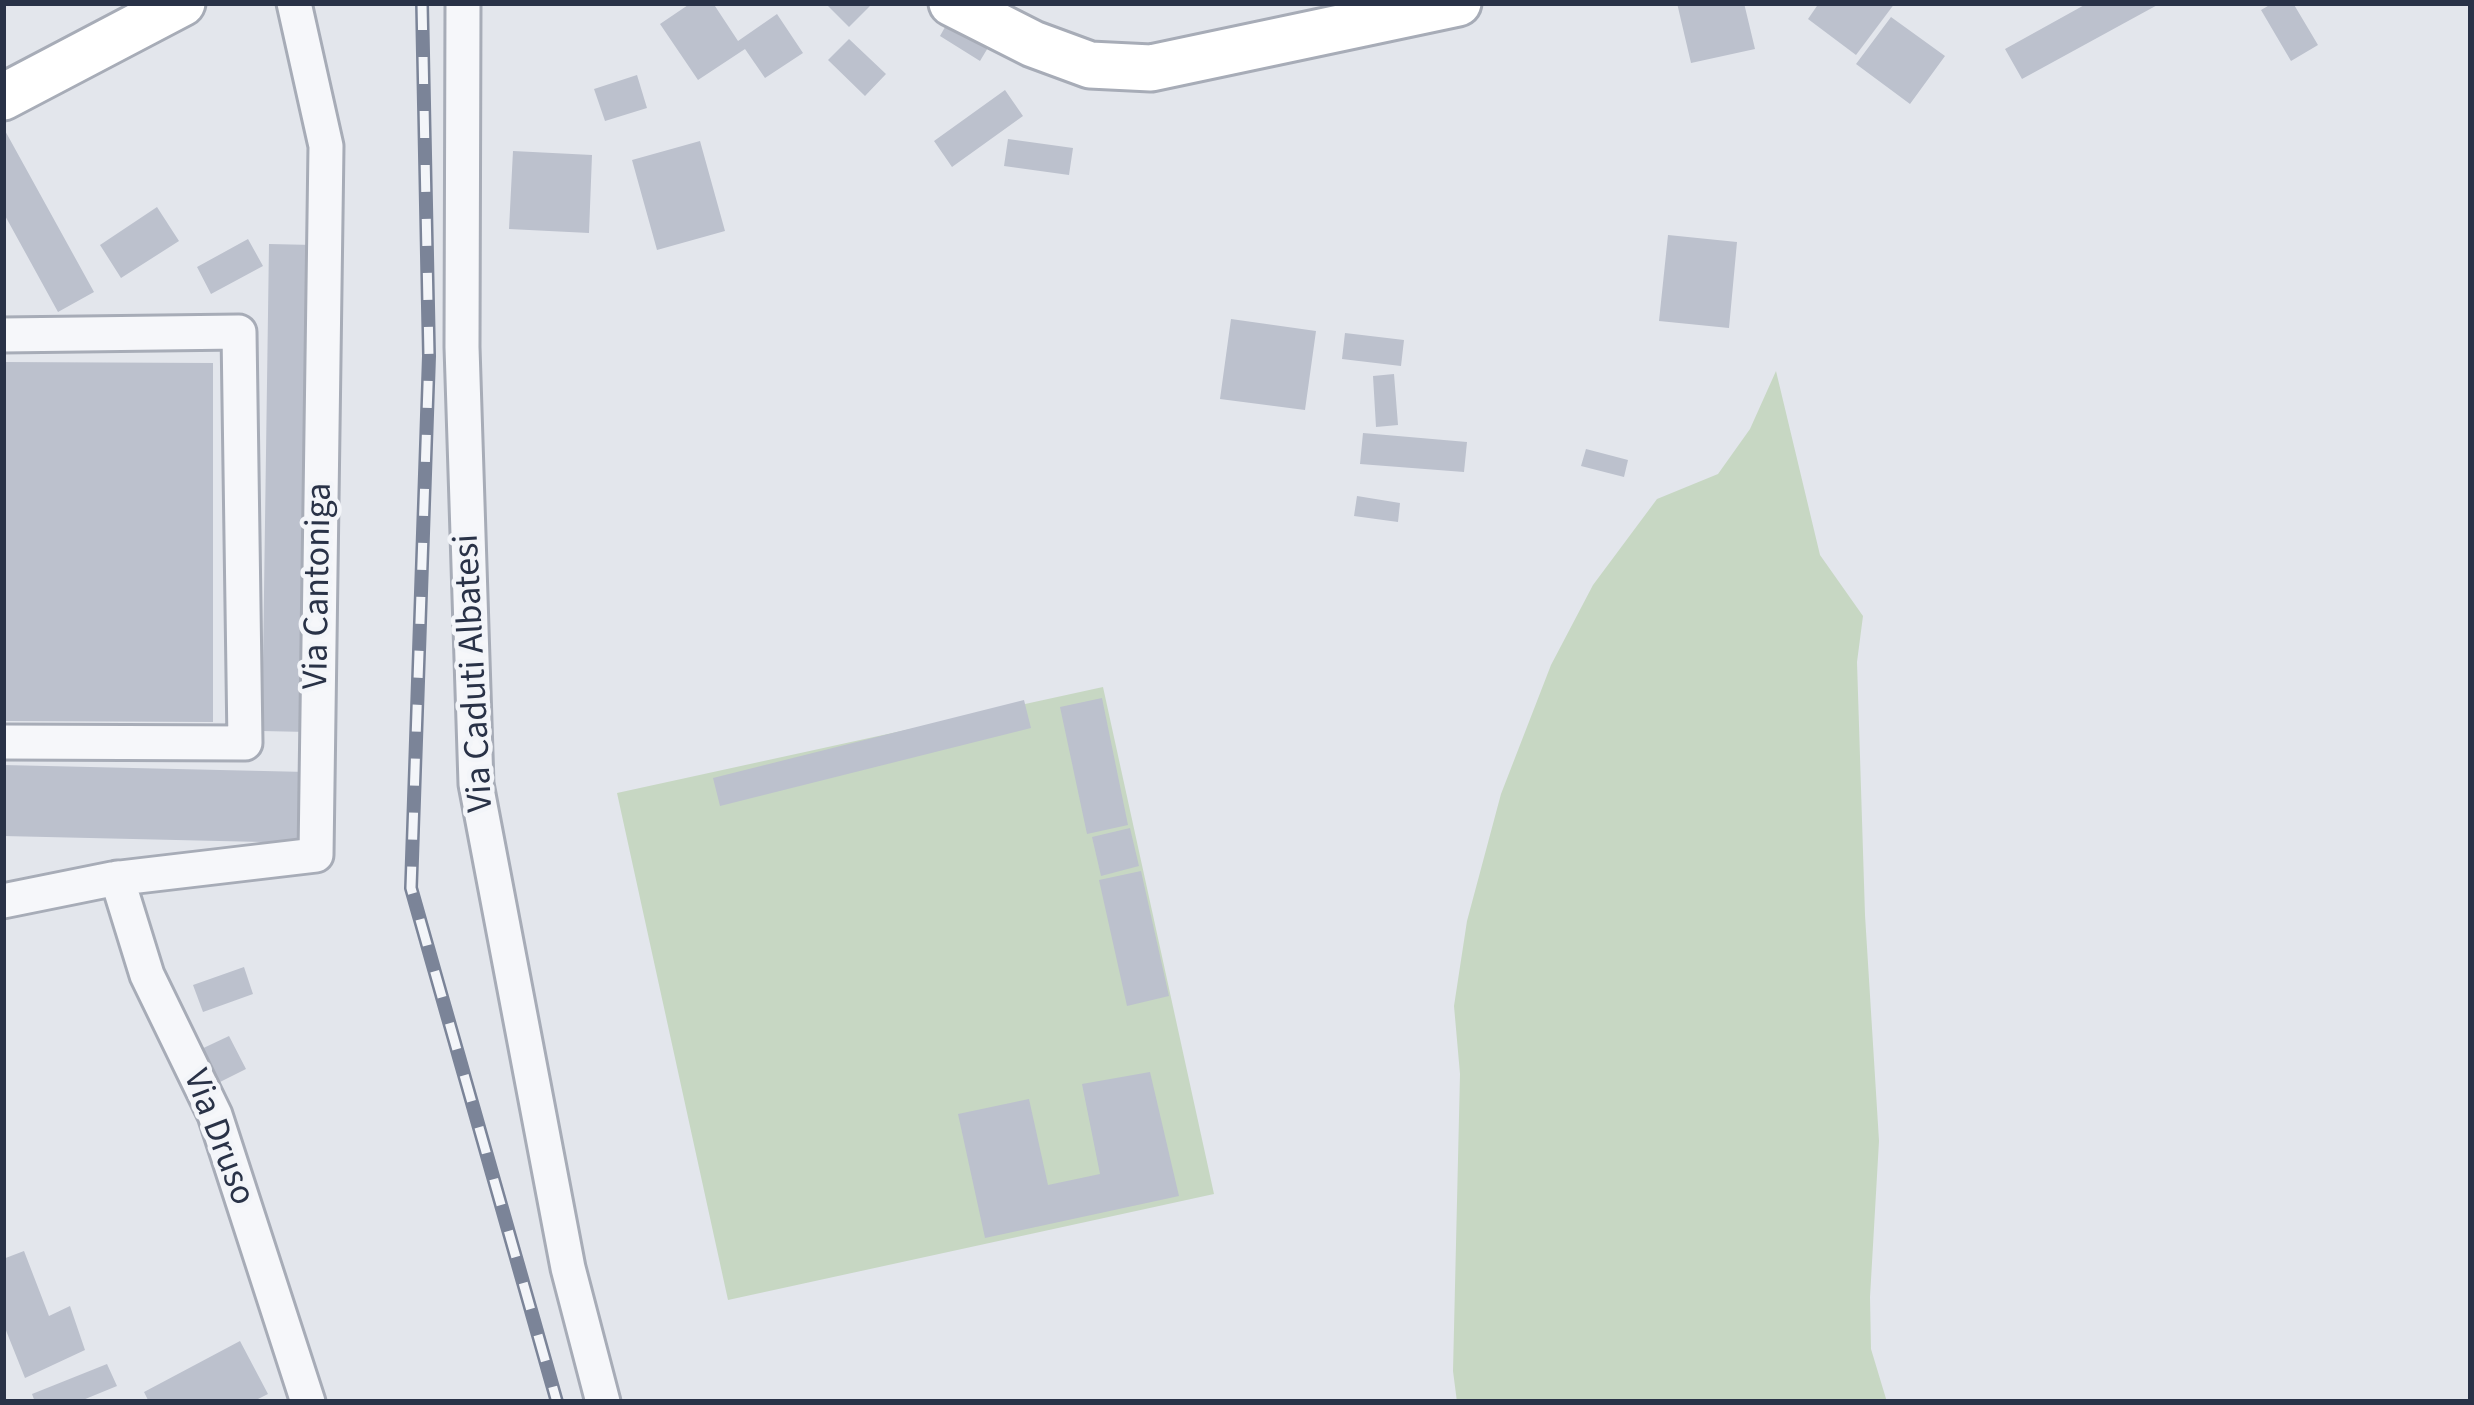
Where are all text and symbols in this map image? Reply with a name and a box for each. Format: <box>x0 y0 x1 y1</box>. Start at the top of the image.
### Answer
street label: Via Cantoniga <box>297 482 343 690</box>
street label: Via Caduti Albatesi <box>447 533 505 813</box>
street label: Via Druso <box>171 1064 263 1212</box>

